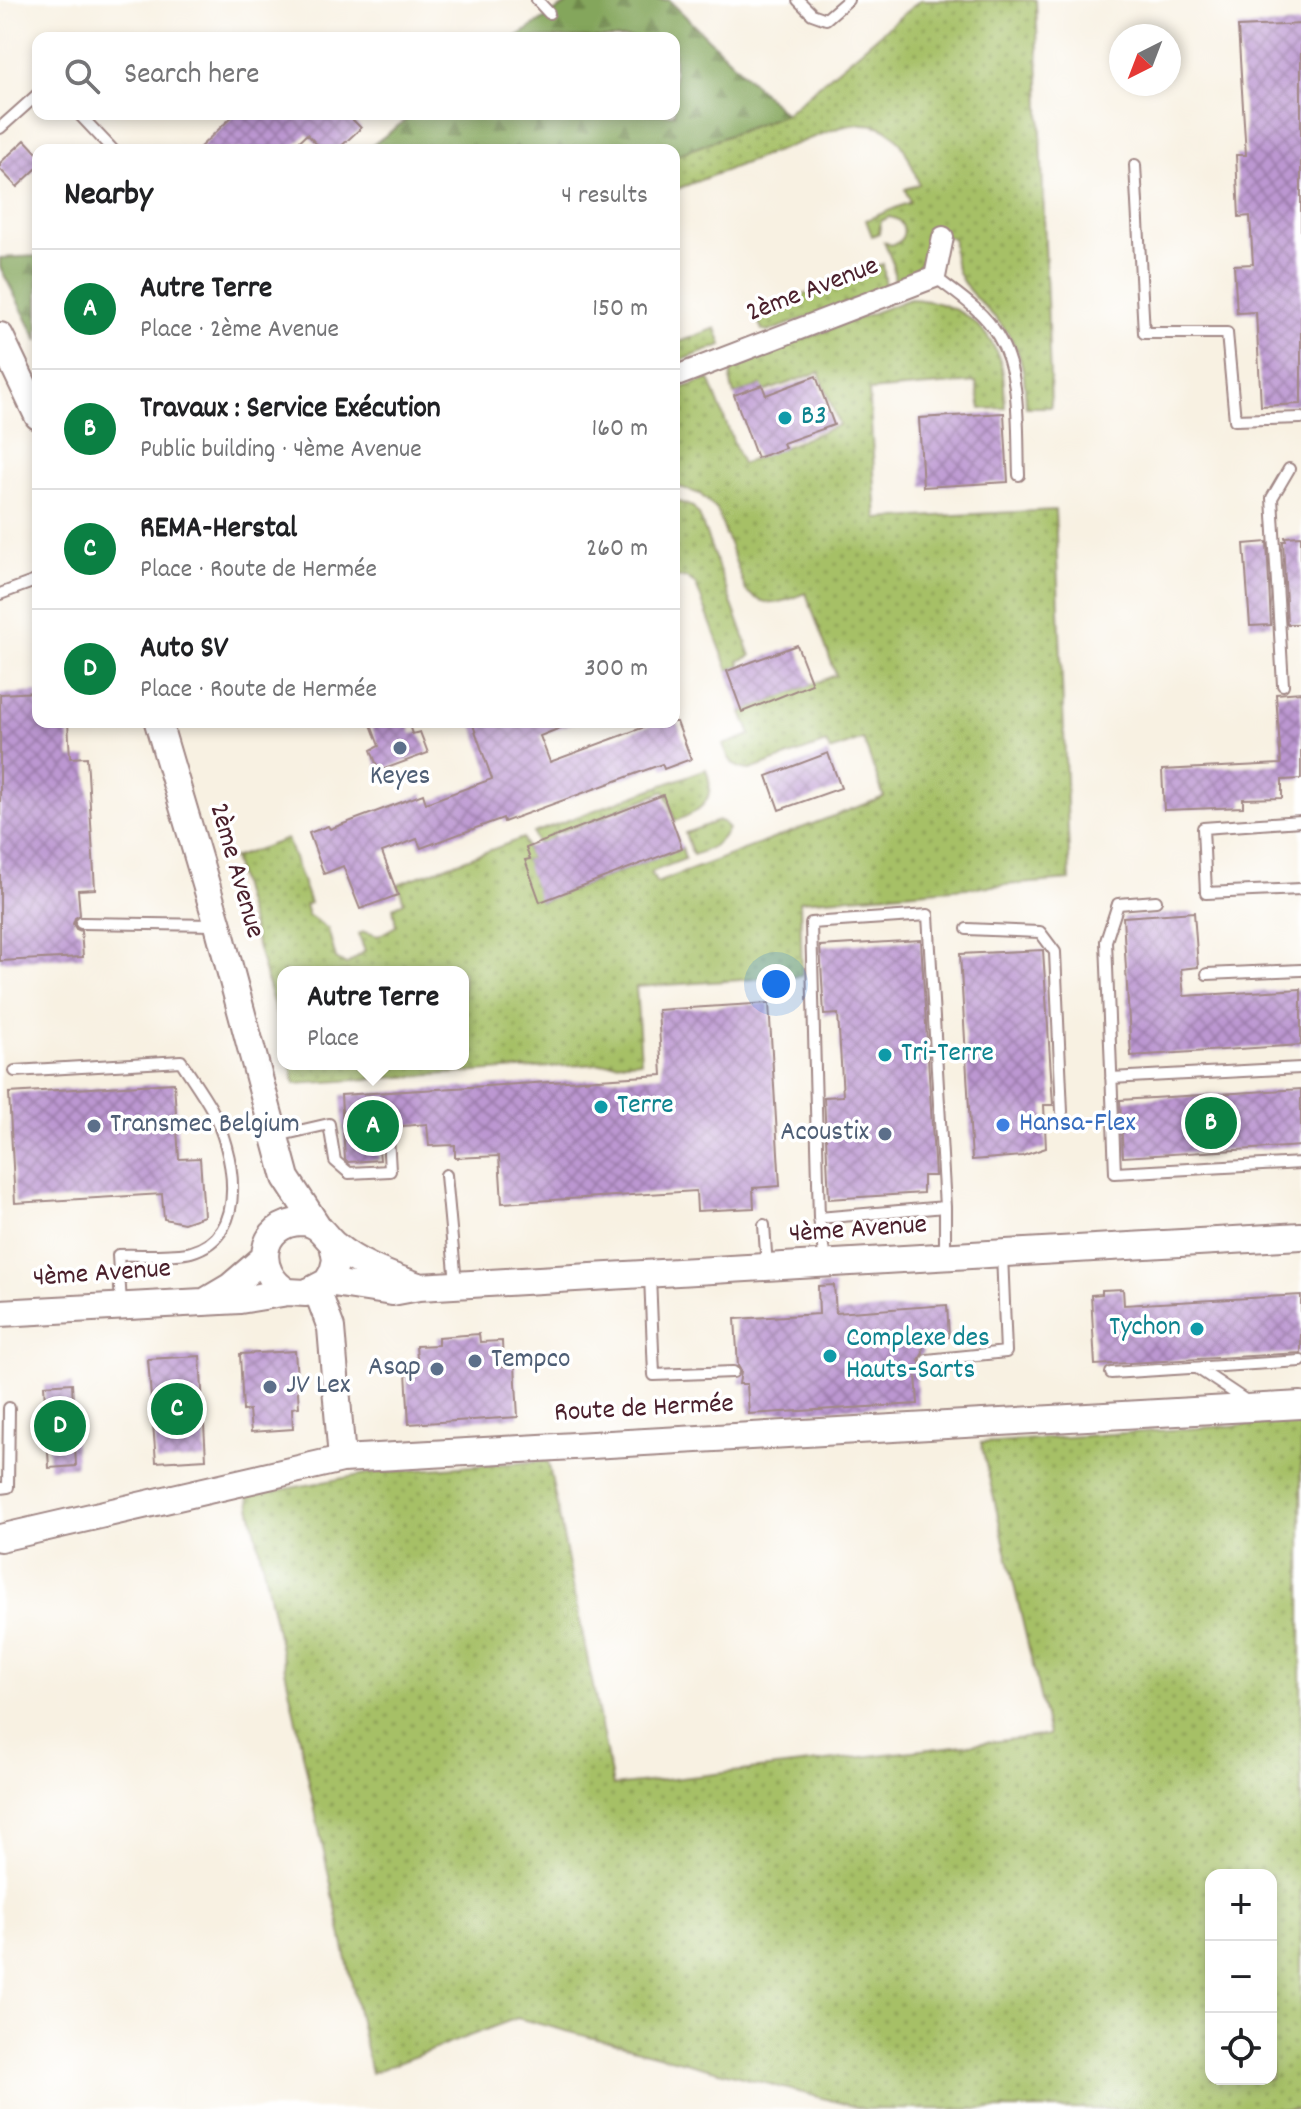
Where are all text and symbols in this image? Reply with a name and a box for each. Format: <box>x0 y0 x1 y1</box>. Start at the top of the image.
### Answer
north arrow <box>1109 24 1181 96</box>
search box <box>32 32 680 120</box>
icon: search <box>60 54 104 98</box>
text: Search here <box>124 55 260 98</box>
text: Nearby <box>64 172 153 221</box>
text: 4 results <box>561 178 648 215</box>
street label: 2ème Avenue <box>741 247 885 335</box>
text: Autre Terre <box>140 269 272 312</box>
text: A <box>83 291 97 328</box>
text: 150 m <box>592 291 648 328</box>
text: Place · 2ème Avenue <box>140 312 339 349</box>
text: Travaux : Service Exécution <box>140 389 441 432</box>
place label: B3 <box>801 398 827 438</box>
marker: B3 <box>776 409 794 427</box>
text: B <box>84 411 96 448</box>
text: 160 m <box>592 411 648 448</box>
text: Public building · 4ème Avenue <box>140 432 422 469</box>
text: REMA-Herstal <box>140 509 297 552</box>
text: C <box>84 531 96 568</box>
text: 260 m <box>586 531 648 568</box>
text: Place · Route de Hermée <box>140 552 377 589</box>
text: Auto SV <box>140 629 228 672</box>
text: D <box>83 651 97 688</box>
text: 300 m <box>584 651 648 688</box>
text: Place · Route de Hermée <box>140 672 377 709</box>
marker: Keyes <box>391 739 409 757</box>
place label: Keyes <box>370 758 430 798</box>
street label: 2ème Avenue <box>197 799 273 943</box>
your location <box>756 964 796 1004</box>
popup <box>277 966 469 1070</box>
text: Autre Terre <box>307 978 439 1021</box>
text: Place <box>307 1021 359 1058</box>
place label: Tri-Terre <box>901 1035 994 1075</box>
marker: Tri-Terre <box>876 1046 894 1064</box>
place label: Terre <box>617 1087 674 1127</box>
pin: B <box>1185 1093 1237 1153</box>
pin: A <box>347 1096 399 1156</box>
marker: Terre <box>592 1098 610 1116</box>
place label: Hansa-Flex <box>1019 1105 1136 1145</box>
place label: Transmec Belgium <box>110 1106 300 1146</box>
place label: Acoustix <box>780 1114 869 1154</box>
marker: Hansa-Flex <box>994 1116 1012 1134</box>
marker: Transmec Belgium <box>85 1117 103 1135</box>
marker: Acoustix <box>876 1125 894 1143</box>
street label: 4ème Avenue <box>788 1206 928 1256</box>
street label: 4ème Avenue <box>32 1250 172 1300</box>
place label: Tychon <box>1109 1309 1181 1349</box>
place label: Complexe des Hauts-Sarts <box>846 1320 990 1392</box>
marker: Tychon <box>1188 1320 1206 1338</box>
place label: Tempco <box>491 1341 570 1381</box>
marker: Complexe des Hauts-Sarts <box>821 1347 839 1365</box>
place label: Asap <box>368 1349 421 1389</box>
marker: Tempco <box>466 1352 484 1370</box>
marker: Asap <box>428 1360 446 1378</box>
place label: JV Lex <box>286 1367 350 1407</box>
marker: JV Lex <box>261 1378 279 1396</box>
pin: C <box>151 1379 203 1439</box>
street label: Route de Hermée <box>553 1385 735 1435</box>
pin: D <box>34 1396 86 1456</box>
map controls <box>1205 1869 1277 2085</box>
button: + <box>1205 1869 1277 1941</box>
button: − <box>1205 1941 1277 2013</box>
button: locate <box>1205 2013 1277 2085</box>

